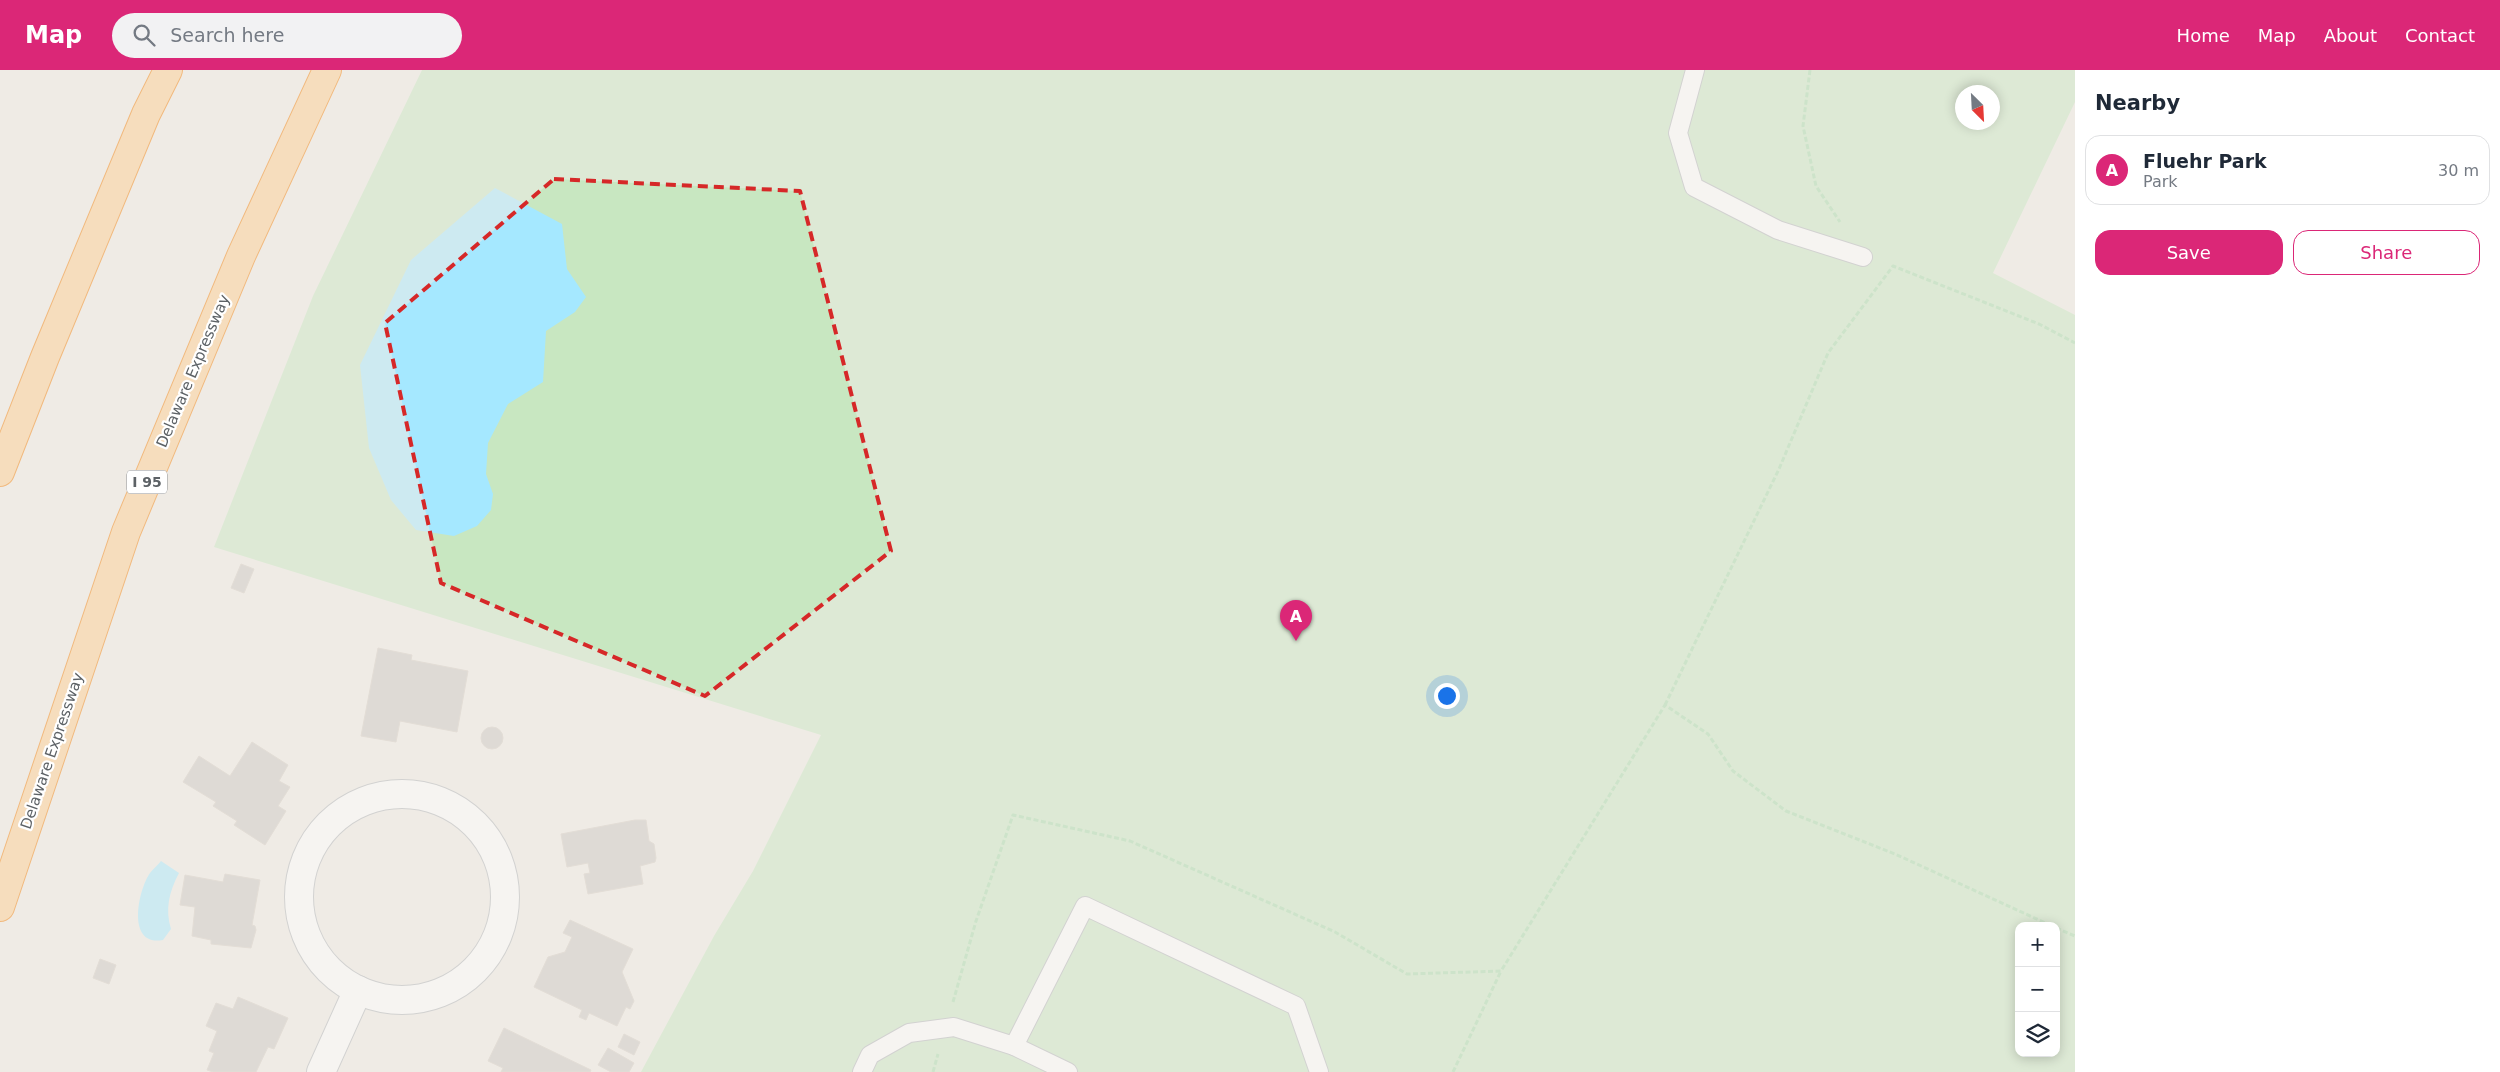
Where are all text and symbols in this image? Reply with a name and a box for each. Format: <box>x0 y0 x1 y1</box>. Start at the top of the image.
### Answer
search box <box>112 13 462 58</box>
text: Map <box>25 21 82 49</box>
icon: search <box>130 21 158 49</box>
text: Search here <box>170 24 284 46</box>
text: Home <box>2177 25 2230 46</box>
text: Map <box>2258 25 2296 46</box>
text: About <box>2324 25 2377 46</box>
text: Contact <box>2405 25 2475 46</box>
north arrow <box>1955 85 2000 130</box>
text: Nearby <box>2095 91 2180 115</box>
text: Fluehr Park <box>2143 150 2267 172</box>
text: A <box>2106 161 2118 180</box>
text: 30 m <box>2438 161 2479 180</box>
text: Park <box>2143 172 2178 191</box>
button: Save <box>2095 230 2283 275</box>
button: Share <box>2293 230 2480 275</box>
street label: Delaware Expressway <box>153 292 233 450</box>
road number: I 95 <box>127 471 167 494</box>
pin: A <box>1280 600 1312 641</box>
street label: Delaware Expressway <box>17 670 87 832</box>
your location <box>1434 683 1460 709</box>
map controls <box>2015 922 2060 1057</box>
button: + <box>2015 922 2060 967</box>
button: − <box>2015 967 2060 1012</box>
button: layers <box>2015 1012 2060 1057</box>

